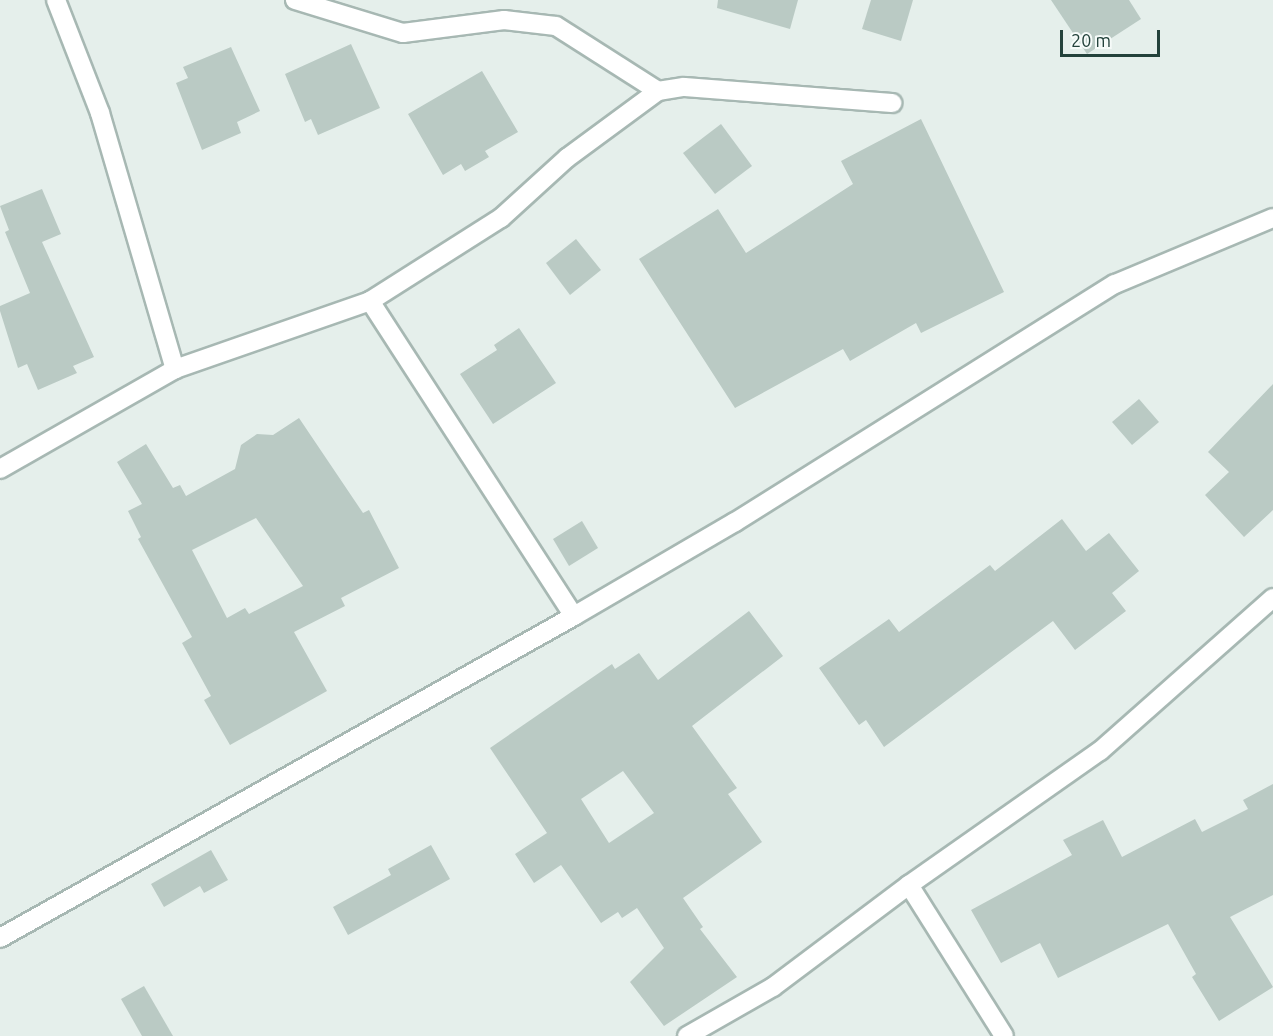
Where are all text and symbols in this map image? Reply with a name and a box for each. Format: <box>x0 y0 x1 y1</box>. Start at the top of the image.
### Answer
scale bar <box>1063 18 1164 56</box>
text: 20 m <box>1071 30 1111 50</box>

